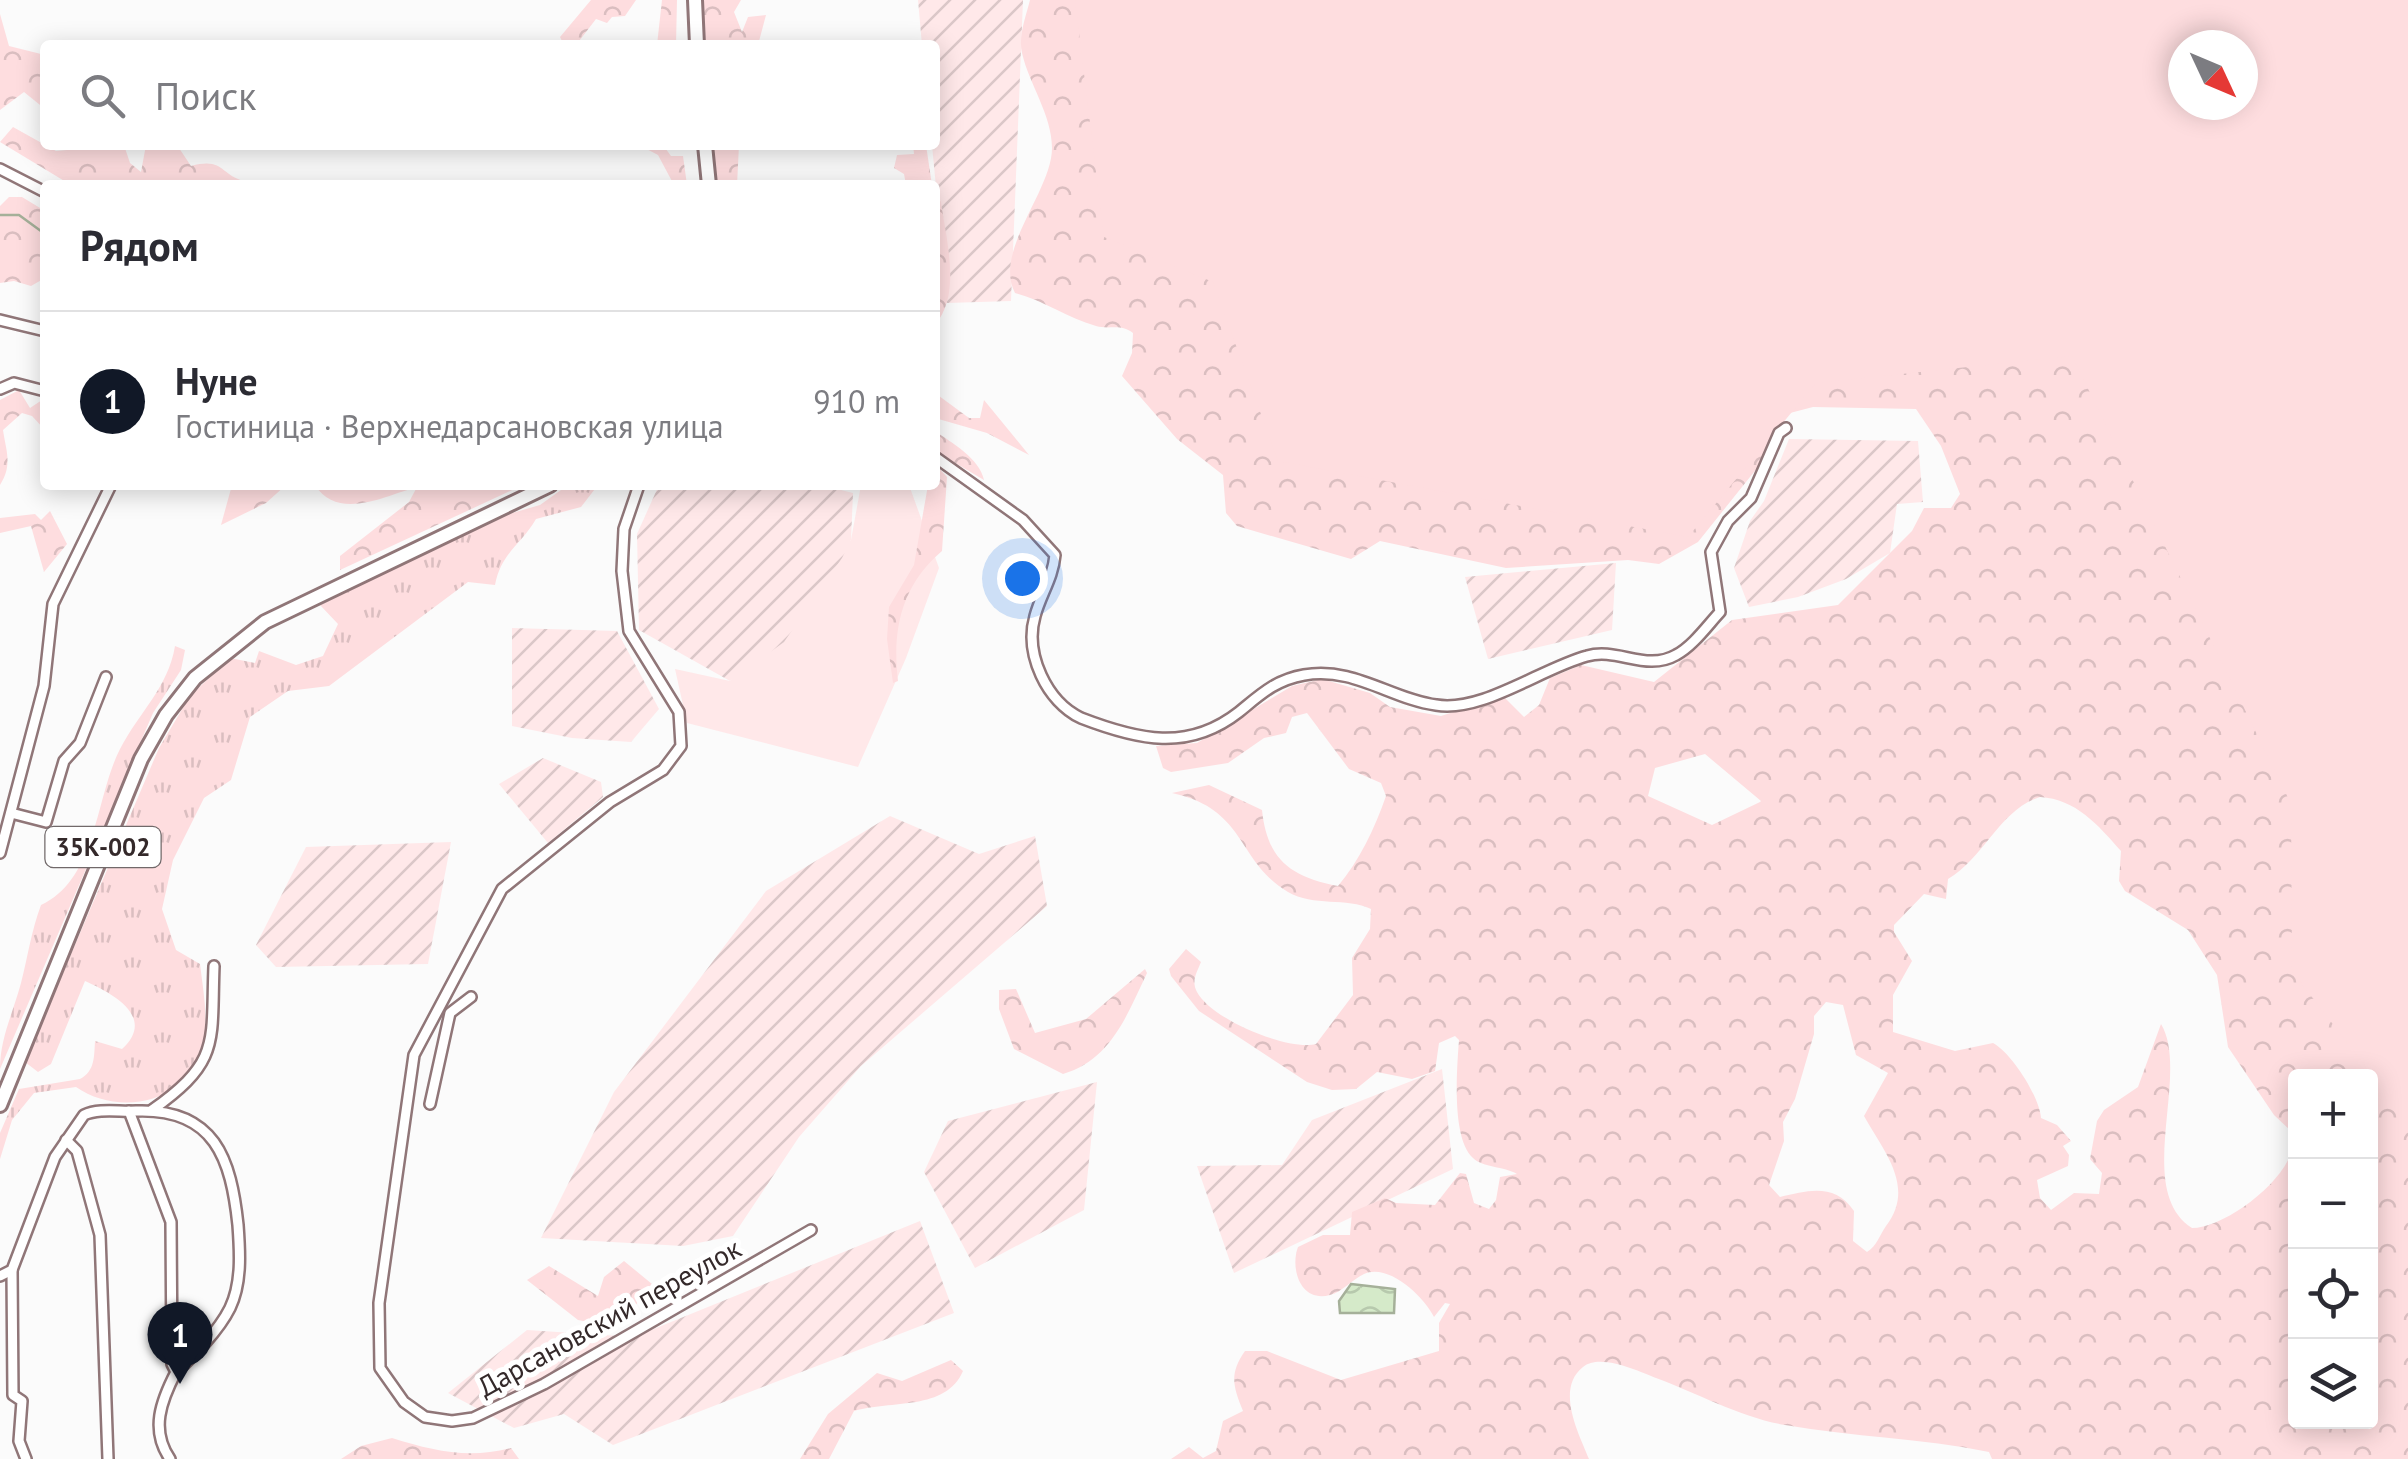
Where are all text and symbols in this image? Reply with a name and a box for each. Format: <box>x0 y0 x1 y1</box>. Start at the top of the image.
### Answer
north arrow <box>2168 30 2258 120</box>
search box <box>40 40 940 150</box>
icon: search <box>75 68 130 123</box>
text: Поиск <box>155 71 256 120</box>
text: Рядом <box>80 218 199 273</box>
text: Нуне <box>175 356 258 405</box>
text: 1 <box>103 380 122 422</box>
text: 910 m <box>813 380 900 422</box>
text: Гостиница · Верхнедарсановская улица <box>175 405 724 447</box>
your location <box>997 553 1048 604</box>
road number: 35К-002 <box>46 827 160 867</box>
map controls <box>2288 1069 2378 1429</box>
button: + <box>2288 1069 2378 1159</box>
button: − <box>2288 1159 2378 1249</box>
street label: Дарсановский переулок <box>471 1229 748 1405</box>
button: locate <box>2288 1249 2378 1339</box>
pin: 1 <box>148 1302 212 1384</box>
button: layers <box>2288 1339 2378 1429</box>

